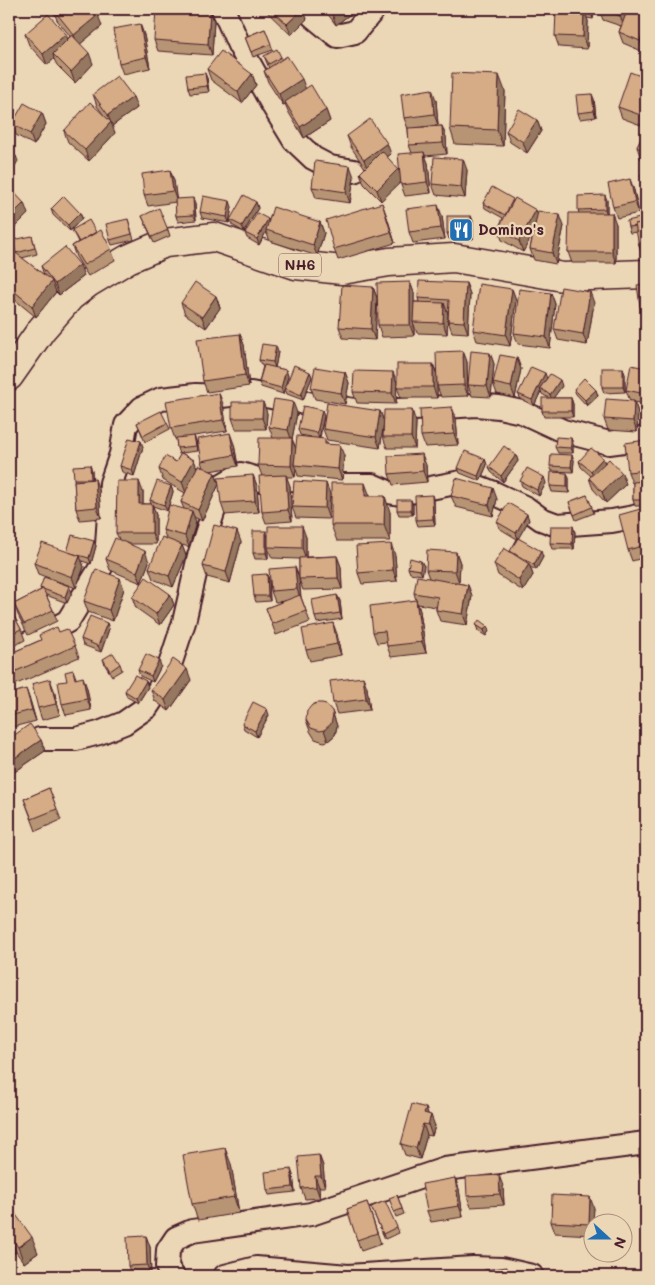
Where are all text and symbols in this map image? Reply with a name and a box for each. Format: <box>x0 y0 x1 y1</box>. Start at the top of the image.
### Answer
restaurant icon: Domino's <box>448 217 474 243</box>
place label: Domino's <box>478 219 544 239</box>
road number: NH6 <box>279 254 321 276</box>
north arrow <box>582 1212 632 1262</box>
text: N <box>610 1234 631 1251</box>

